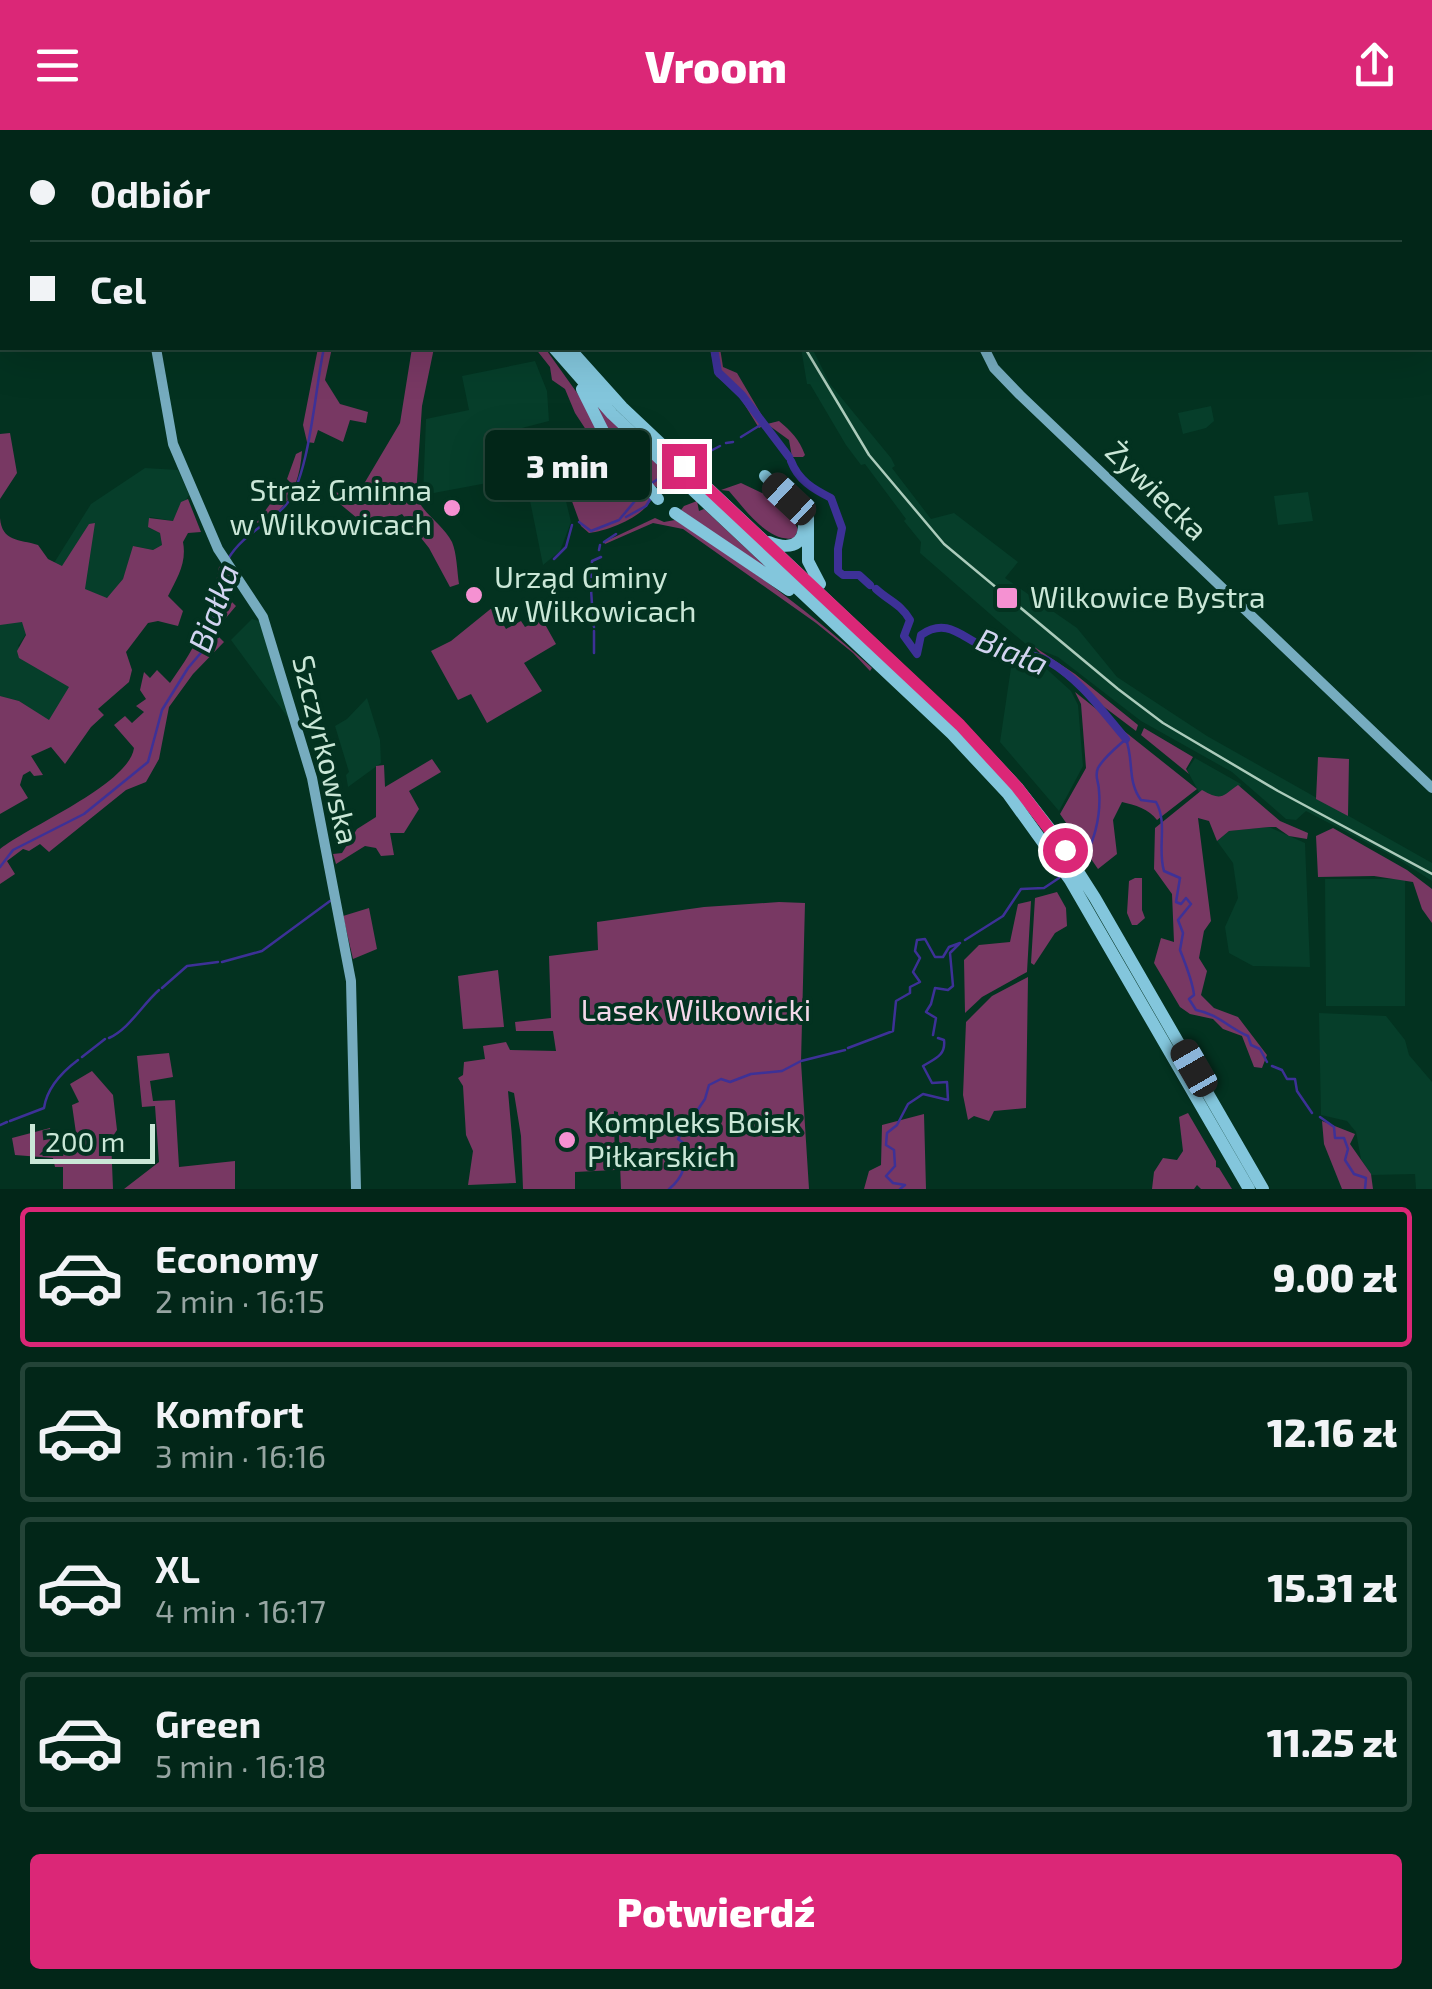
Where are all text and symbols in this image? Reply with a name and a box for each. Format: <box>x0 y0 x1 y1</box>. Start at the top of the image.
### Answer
icon: menu <box>30 38 85 93</box>
text: Vroom <box>645 38 787 92</box>
icon: share <box>1347 38 1402 93</box>
text: Odbiór <box>90 170 211 216</box>
text: Cel <box>90 266 146 312</box>
callout: 3 min <box>484 431 649 501</box>
street label: Żywiecka <box>1099 432 1216 547</box>
route end <box>662 444 707 489</box>
text: 3 min <box>526 446 609 484</box>
car <box>757 468 821 530</box>
place label: Straż Gminna w Wilkowicach <box>230 471 432 541</box>
marker: Straż Gminna w Wilkowicach <box>441 497 463 519</box>
water label: Białka <box>179 558 245 656</box>
place label: Urząd Gminy w Wilkowicach <box>494 558 696 628</box>
place label: Wilkowice Bystra <box>1030 578 1266 614</box>
marker: Urząd Gminy w Wilkowicach <box>463 584 485 606</box>
marker: Wilkowice Bystra <box>994 585 1020 611</box>
water label: Biała <box>971 619 1054 682</box>
street label: Szczyrkowska <box>286 651 368 848</box>
route start <box>1043 828 1088 873</box>
park label: Lasek Wilkowicki <box>581 991 811 1027</box>
car <box>1166 1035 1222 1101</box>
place label: Kompleks Boisk Piłkarskich <box>587 1103 801 1173</box>
scale bar <box>30 1119 155 1164</box>
text: 200 m <box>45 1124 125 1158</box>
marker: Kompleks Boisk Piłkarskich <box>556 1129 578 1151</box>
icon: car <box>35 1232 125 1322</box>
text: Economy <box>155 1235 319 1281</box>
text: 9.00 zł <box>1273 1254 1397 1300</box>
text: 2 min · 16:15 <box>155 1281 325 1319</box>
icon: car <box>35 1387 125 1477</box>
text: Komfort <box>155 1390 304 1436</box>
text: 12.16 zł <box>1267 1409 1397 1455</box>
text: 3 min · 16:16 <box>155 1436 326 1474</box>
icon: car <box>35 1542 125 1632</box>
text: XL <box>155 1545 200 1591</box>
text: 15.31 zł <box>1267 1564 1397 1610</box>
text: 4 min · 16:17 <box>155 1591 326 1629</box>
icon: car <box>35 1697 125 1787</box>
text: Green <box>155 1700 261 1746</box>
text: 11.25 zł <box>1267 1719 1397 1765</box>
text: 5 min · 16:18 <box>155 1746 326 1784</box>
button: Potwierdź <box>30 1854 1402 1969</box>

